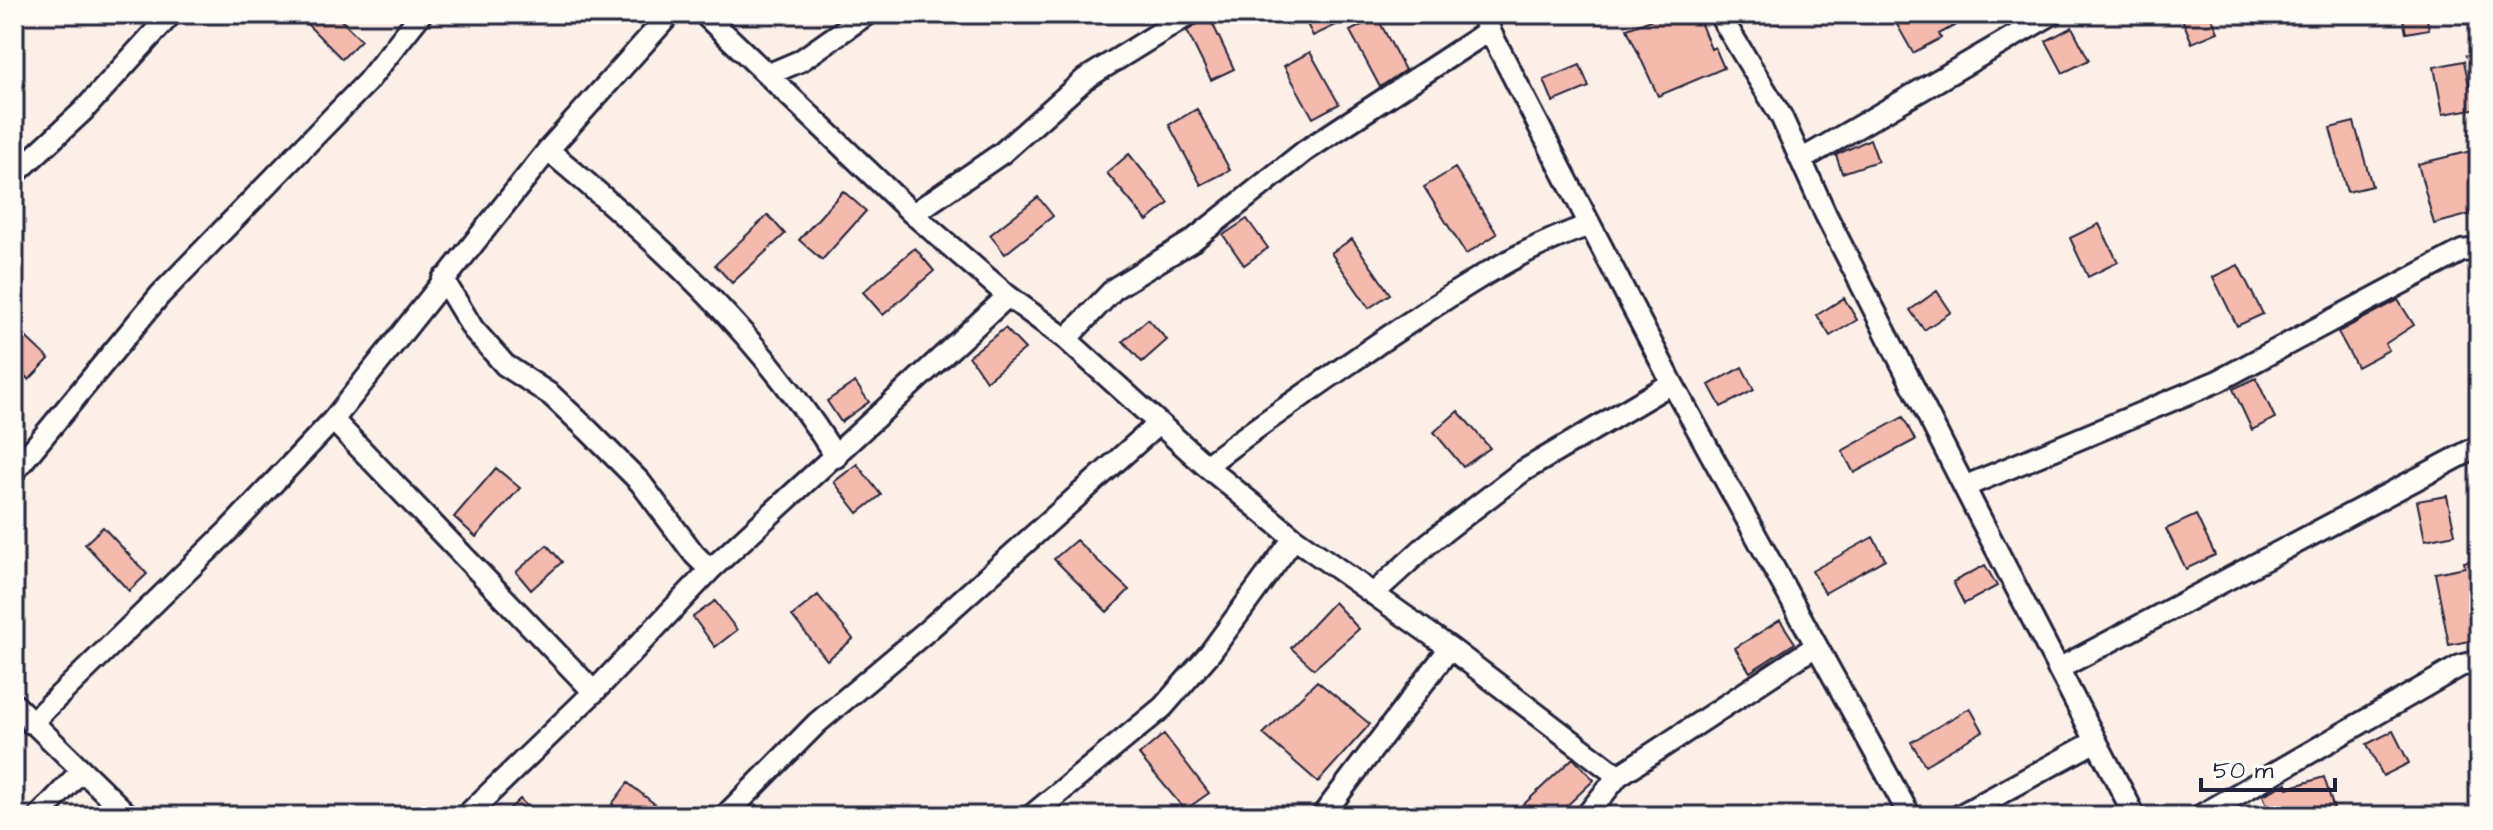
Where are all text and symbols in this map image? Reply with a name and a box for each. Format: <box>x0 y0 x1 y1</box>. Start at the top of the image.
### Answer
scale bar <box>2201 742 2335 792</box>
text: 50 m <box>2213 754 2274 788</box>

